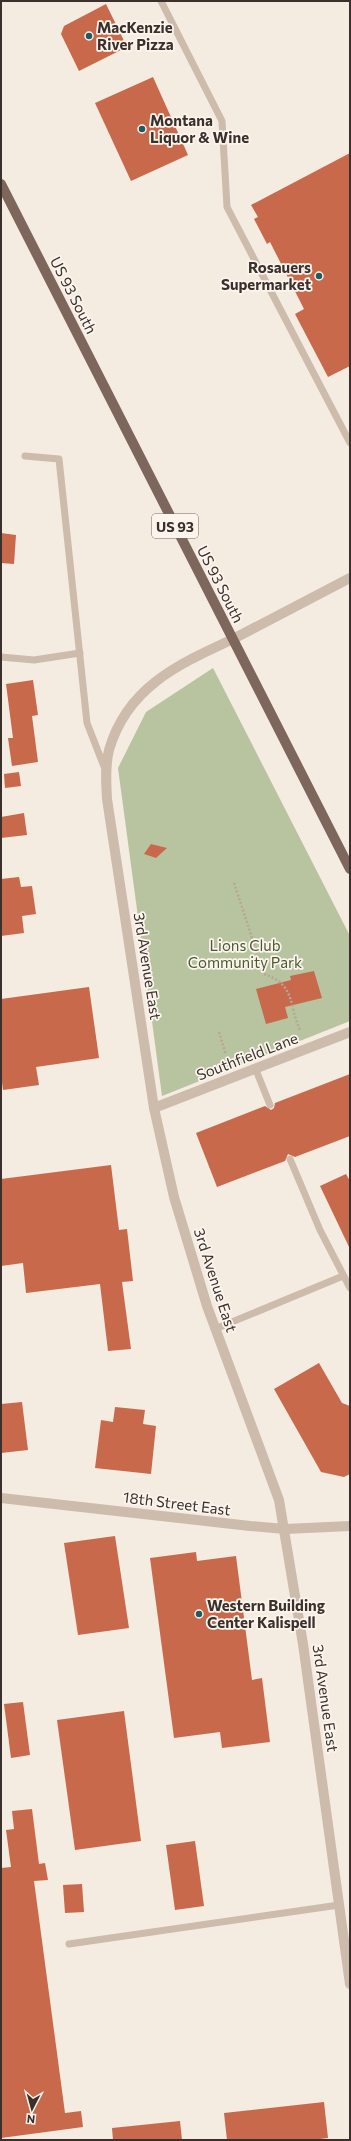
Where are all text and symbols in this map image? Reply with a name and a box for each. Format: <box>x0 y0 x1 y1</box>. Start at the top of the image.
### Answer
place label: MacKenzie River Pizza <box>97 18 174 53</box>
marker: MacKenzie River Pizza <box>84 31 94 41</box>
place label: Montana Liquor & Wine <box>150 111 249 146</box>
marker: Montana Liquor & Wine <box>137 124 147 134</box>
street label: US 93 South <box>47 253 101 337</box>
place label: Rosauers Supermarket <box>221 258 311 293</box>
marker: Rosauers Supermarket <box>314 271 324 281</box>
road number: US 93 <box>152 514 198 538</box>
street label: US 93 South <box>194 542 248 626</box>
street label: 3rd Avenue East <box>131 911 165 1021</box>
park label: Lions Club Community Park <box>188 936 302 971</box>
street label: Southfield Lane <box>194 1028 300 1084</box>
street label: 3rd Avenue East <box>191 1226 241 1334</box>
street label: 18th Street East <box>122 1487 232 1519</box>
place label: Western Building Center Kalispell <box>207 1596 325 1631</box>
marker: Western Building Center Kalispell <box>194 1609 204 1619</box>
street label: 3rd Avenue East <box>310 1643 342 1753</box>
north arrow <box>12 2089 52 2129</box>
text: N <box>26 2113 36 2126</box>

